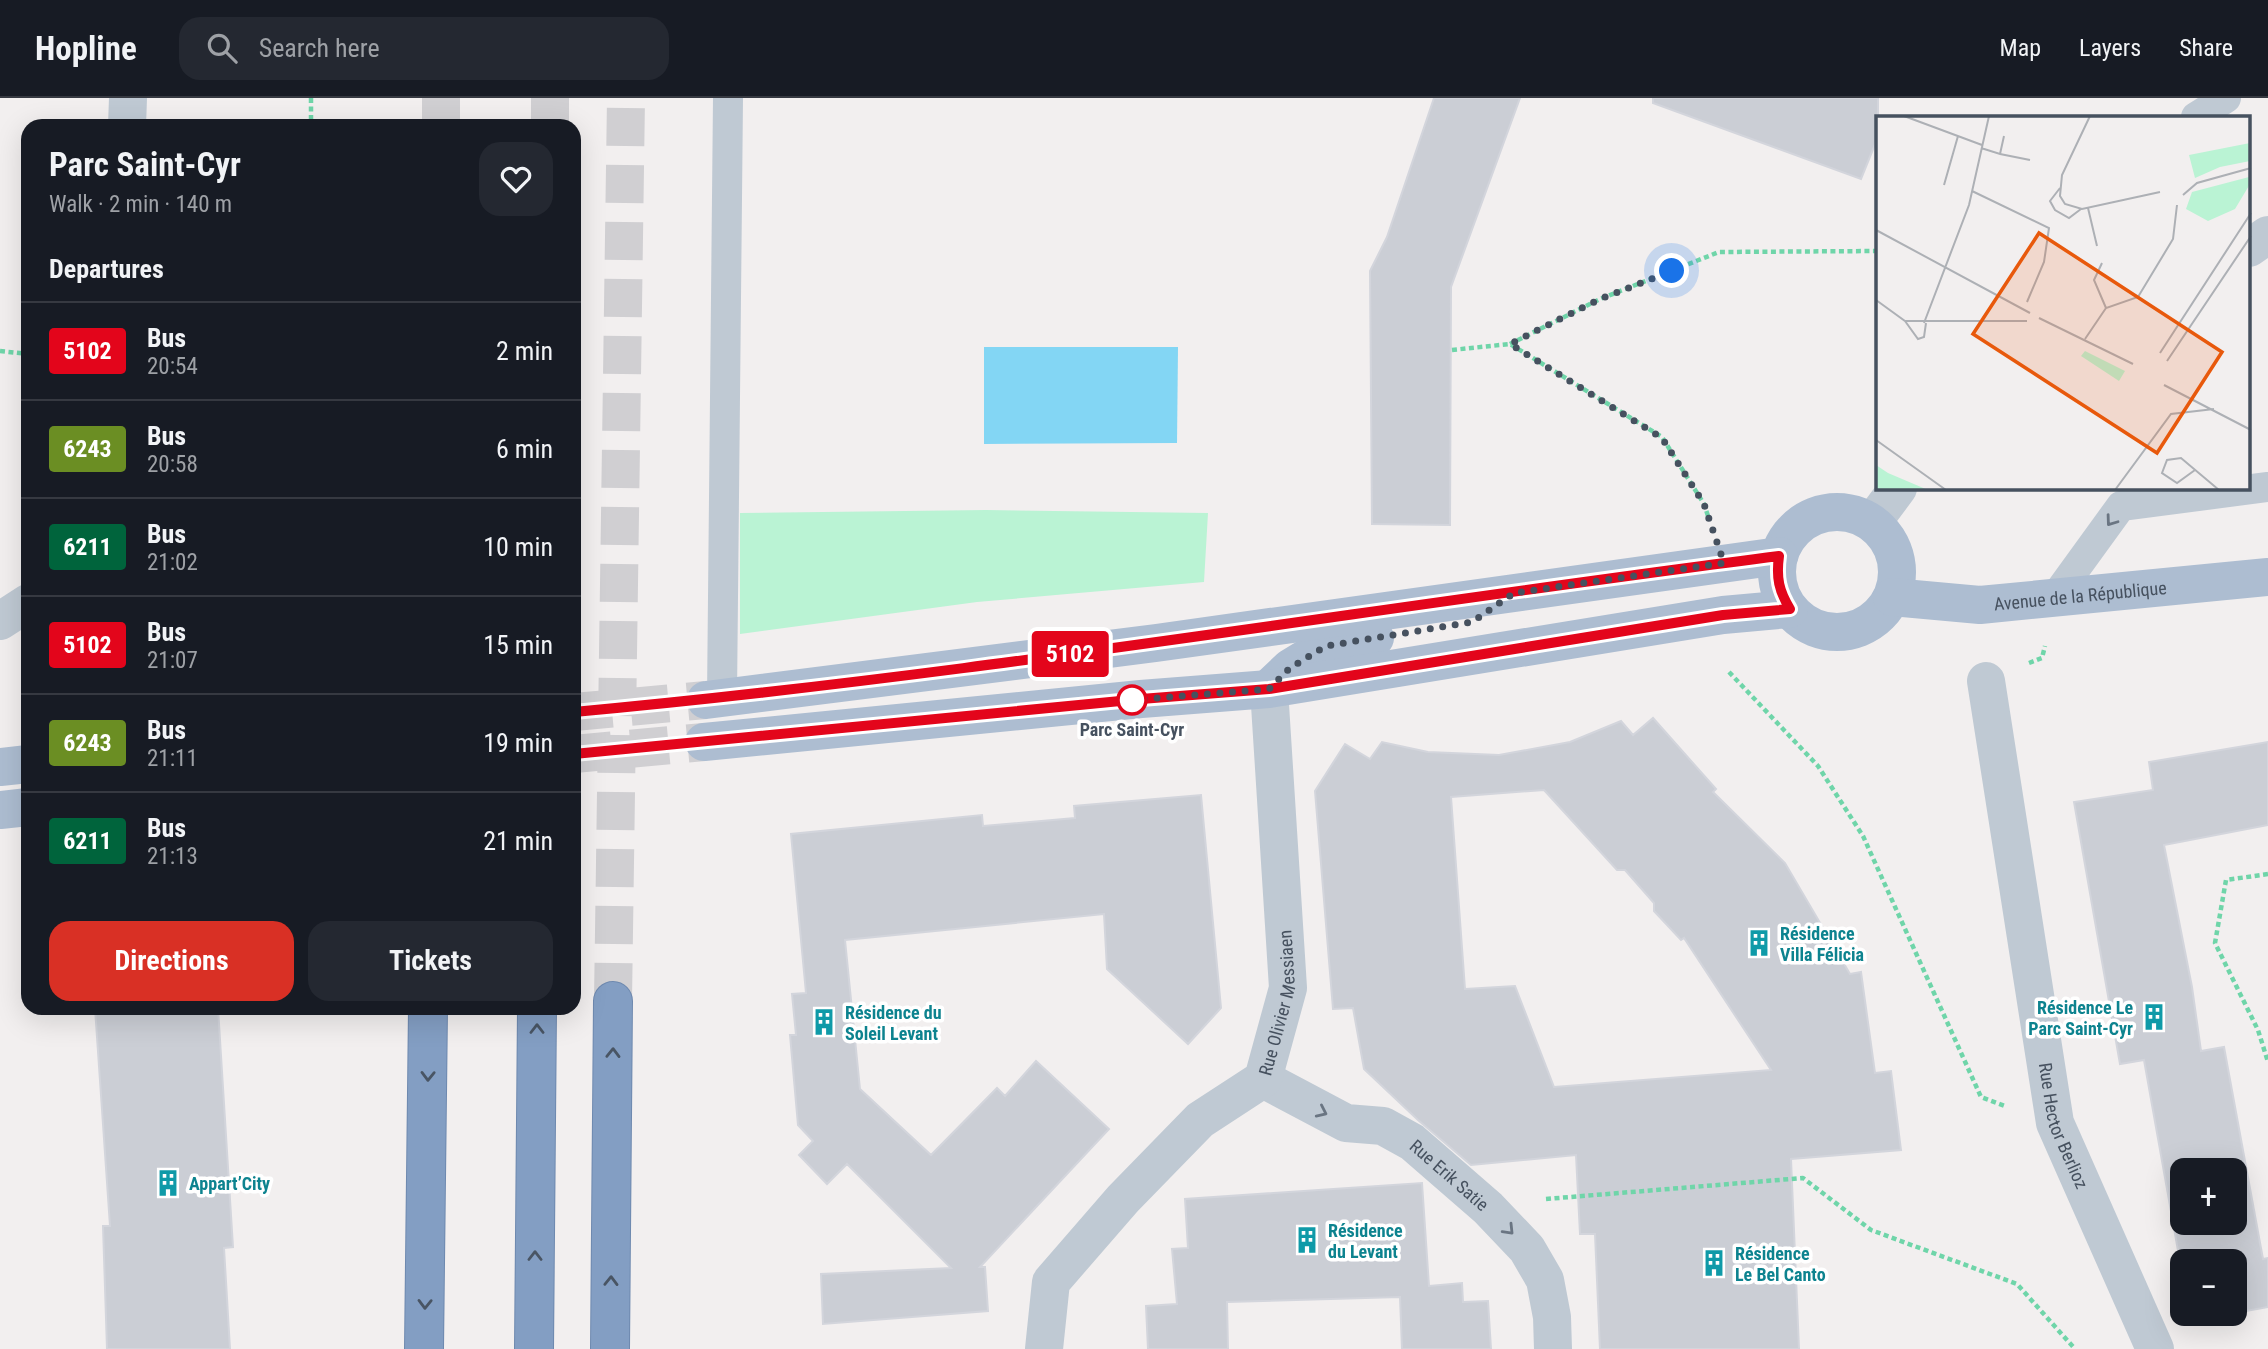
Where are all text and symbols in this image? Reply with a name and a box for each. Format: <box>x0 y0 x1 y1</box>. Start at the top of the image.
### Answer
search box <box>179 17 669 80</box>
text: Hopline <box>35 29 137 68</box>
icon: search <box>203 29 241 67</box>
text: Search here <box>259 33 380 63</box>
text: Map <box>2000 34 2041 62</box>
text: Layers <box>2079 34 2141 62</box>
text: Share <box>2179 34 2233 62</box>
inset map <box>1876 116 2250 490</box>
button: heart <box>479 142 553 216</box>
text: Parc Saint-Cyr <box>49 145 241 184</box>
text: Walk · 2 min · 140 m <box>49 191 232 218</box>
your location <box>1654 253 1689 288</box>
text: Departures <box>49 254 164 284</box>
text: Bus <box>147 323 186 353</box>
text: 2 min <box>496 336 553 366</box>
text: 5102 <box>63 337 112 365</box>
text: 20:54 <box>147 353 198 380</box>
text: Bus <box>147 421 186 451</box>
text: 6 min <box>496 434 553 464</box>
text: 6243 <box>63 435 112 463</box>
text: 20:58 <box>147 451 198 478</box>
one-way arrow <box>2106 513 2119 526</box>
text: Bus <box>147 519 186 549</box>
text: 10 min <box>483 532 553 562</box>
text: 6211 <box>63 533 112 561</box>
text: 21:02 <box>147 549 198 576</box>
street label: Avenue de la République <box>1993 576 2167 614</box>
text: Bus <box>147 617 186 647</box>
text: 15 min <box>483 630 553 660</box>
text: 5102 <box>63 631 112 659</box>
line badge: 5102 <box>1021 631 1119 677</box>
text: 5102 <box>1046 640 1094 668</box>
text: 21:07 <box>147 647 198 674</box>
marker: Parc Saint-Cyr <box>1117 685 1147 715</box>
text: Bus <box>147 715 186 745</box>
place label: Parc Saint-Cyr <box>1080 719 1184 740</box>
text: 19 min <box>483 728 553 758</box>
text: 6243 <box>63 729 112 757</box>
text: 21:11 <box>147 745 198 772</box>
text: Bus <box>147 813 186 843</box>
text: 21 min <box>483 826 553 856</box>
text: 6211 <box>63 827 112 855</box>
text: 21:13 <box>147 843 198 870</box>
button: Directions <box>49 921 294 1001</box>
button: Tickets <box>308 921 553 1001</box>
place label: Résidence Villa Félicia <box>1780 923 1864 965</box>
building icon: Résidence Villa Félicia <box>1744 928 1774 958</box>
street label: Rue Olivier Messiaen <box>1254 929 1299 1078</box>
place label: Résidence Le Parc Saint-Cyr <box>2028 997 2133 1039</box>
place label: Résidence du Soleil Levant <box>845 1002 942 1044</box>
building icon: Résidence Le Parc Saint-Cyr <box>2139 1002 2169 1032</box>
building icon: Résidence du Soleil Levant <box>809 1007 839 1037</box>
one-way arrow <box>529 1023 545 1034</box>
one-way arrow <box>605 1048 621 1058</box>
street label: Rue Hector Berlioz <box>2035 1061 2093 1192</box>
one-way arrow <box>420 1071 435 1082</box>
one-way arrow <box>1315 1103 1328 1117</box>
street label: Rue Erik Satie <box>1406 1135 1493 1215</box>
map controls <box>2170 1158 2247 1326</box>
button: + <box>2170 1158 2247 1235</box>
building icon: Appart’City <box>153 1168 183 1198</box>
place label: Appart’City <box>189 1173 270 1194</box>
place label: Résidence du Levant <box>1328 1220 1403 1262</box>
one-way arrow <box>1501 1222 1514 1235</box>
building icon: Résidence du Levant <box>1292 1225 1322 1255</box>
place label: Résidence Le Bel Canto <box>1735 1243 1826 1285</box>
building icon: Résidence Le Bel Canto <box>1699 1248 1729 1278</box>
button: − <box>2170 1249 2247 1326</box>
one-way arrow <box>527 1251 543 1261</box>
one-way arrow <box>603 1275 619 1286</box>
one-way arrow <box>417 1298 432 1309</box>

